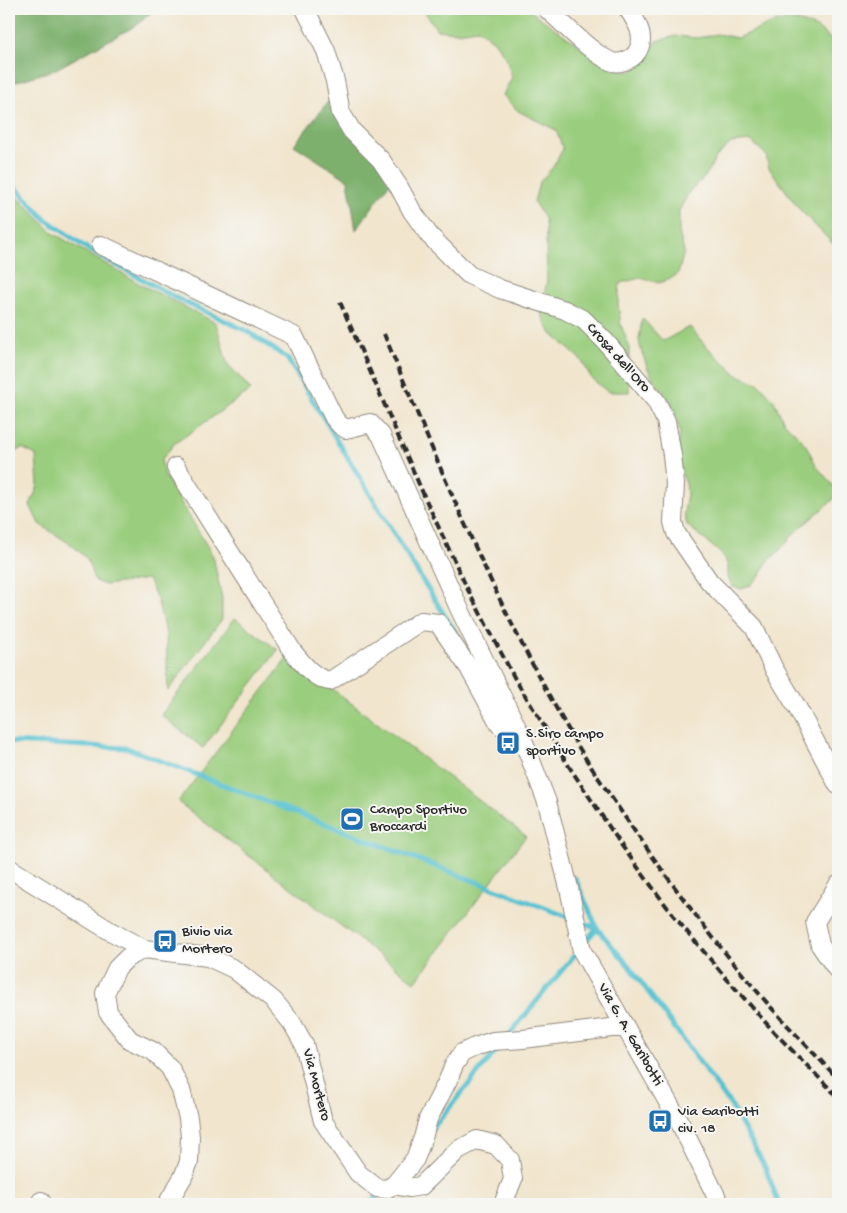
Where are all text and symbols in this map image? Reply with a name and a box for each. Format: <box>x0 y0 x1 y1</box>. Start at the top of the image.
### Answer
street label: Crosa dell'Oro <box>582 319 654 397</box>
place label: S.Siro campo sportivo <box>526 725 604 760</box>
bus stop icon: S.Siro campo sportivo <box>495 730 521 756</box>
place label: Campo Sportivo Broccardi <box>369 801 467 836</box>
sports icon: Campo Sportivo Broccardi <box>339 806 365 832</box>
place label: Bivio via Mortero <box>181 923 233 958</box>
bus stop icon: Bivio via Mortero <box>152 928 178 954</box>
street label: Via G. A. Garibotti <box>593 979 667 1090</box>
street label: Via Mortero <box>297 1046 334 1123</box>
place label: Via Garibotti civ. 18 <box>677 1103 759 1138</box>
bus stop icon: Via Garibotti civ. 18 <box>647 1108 673 1134</box>

